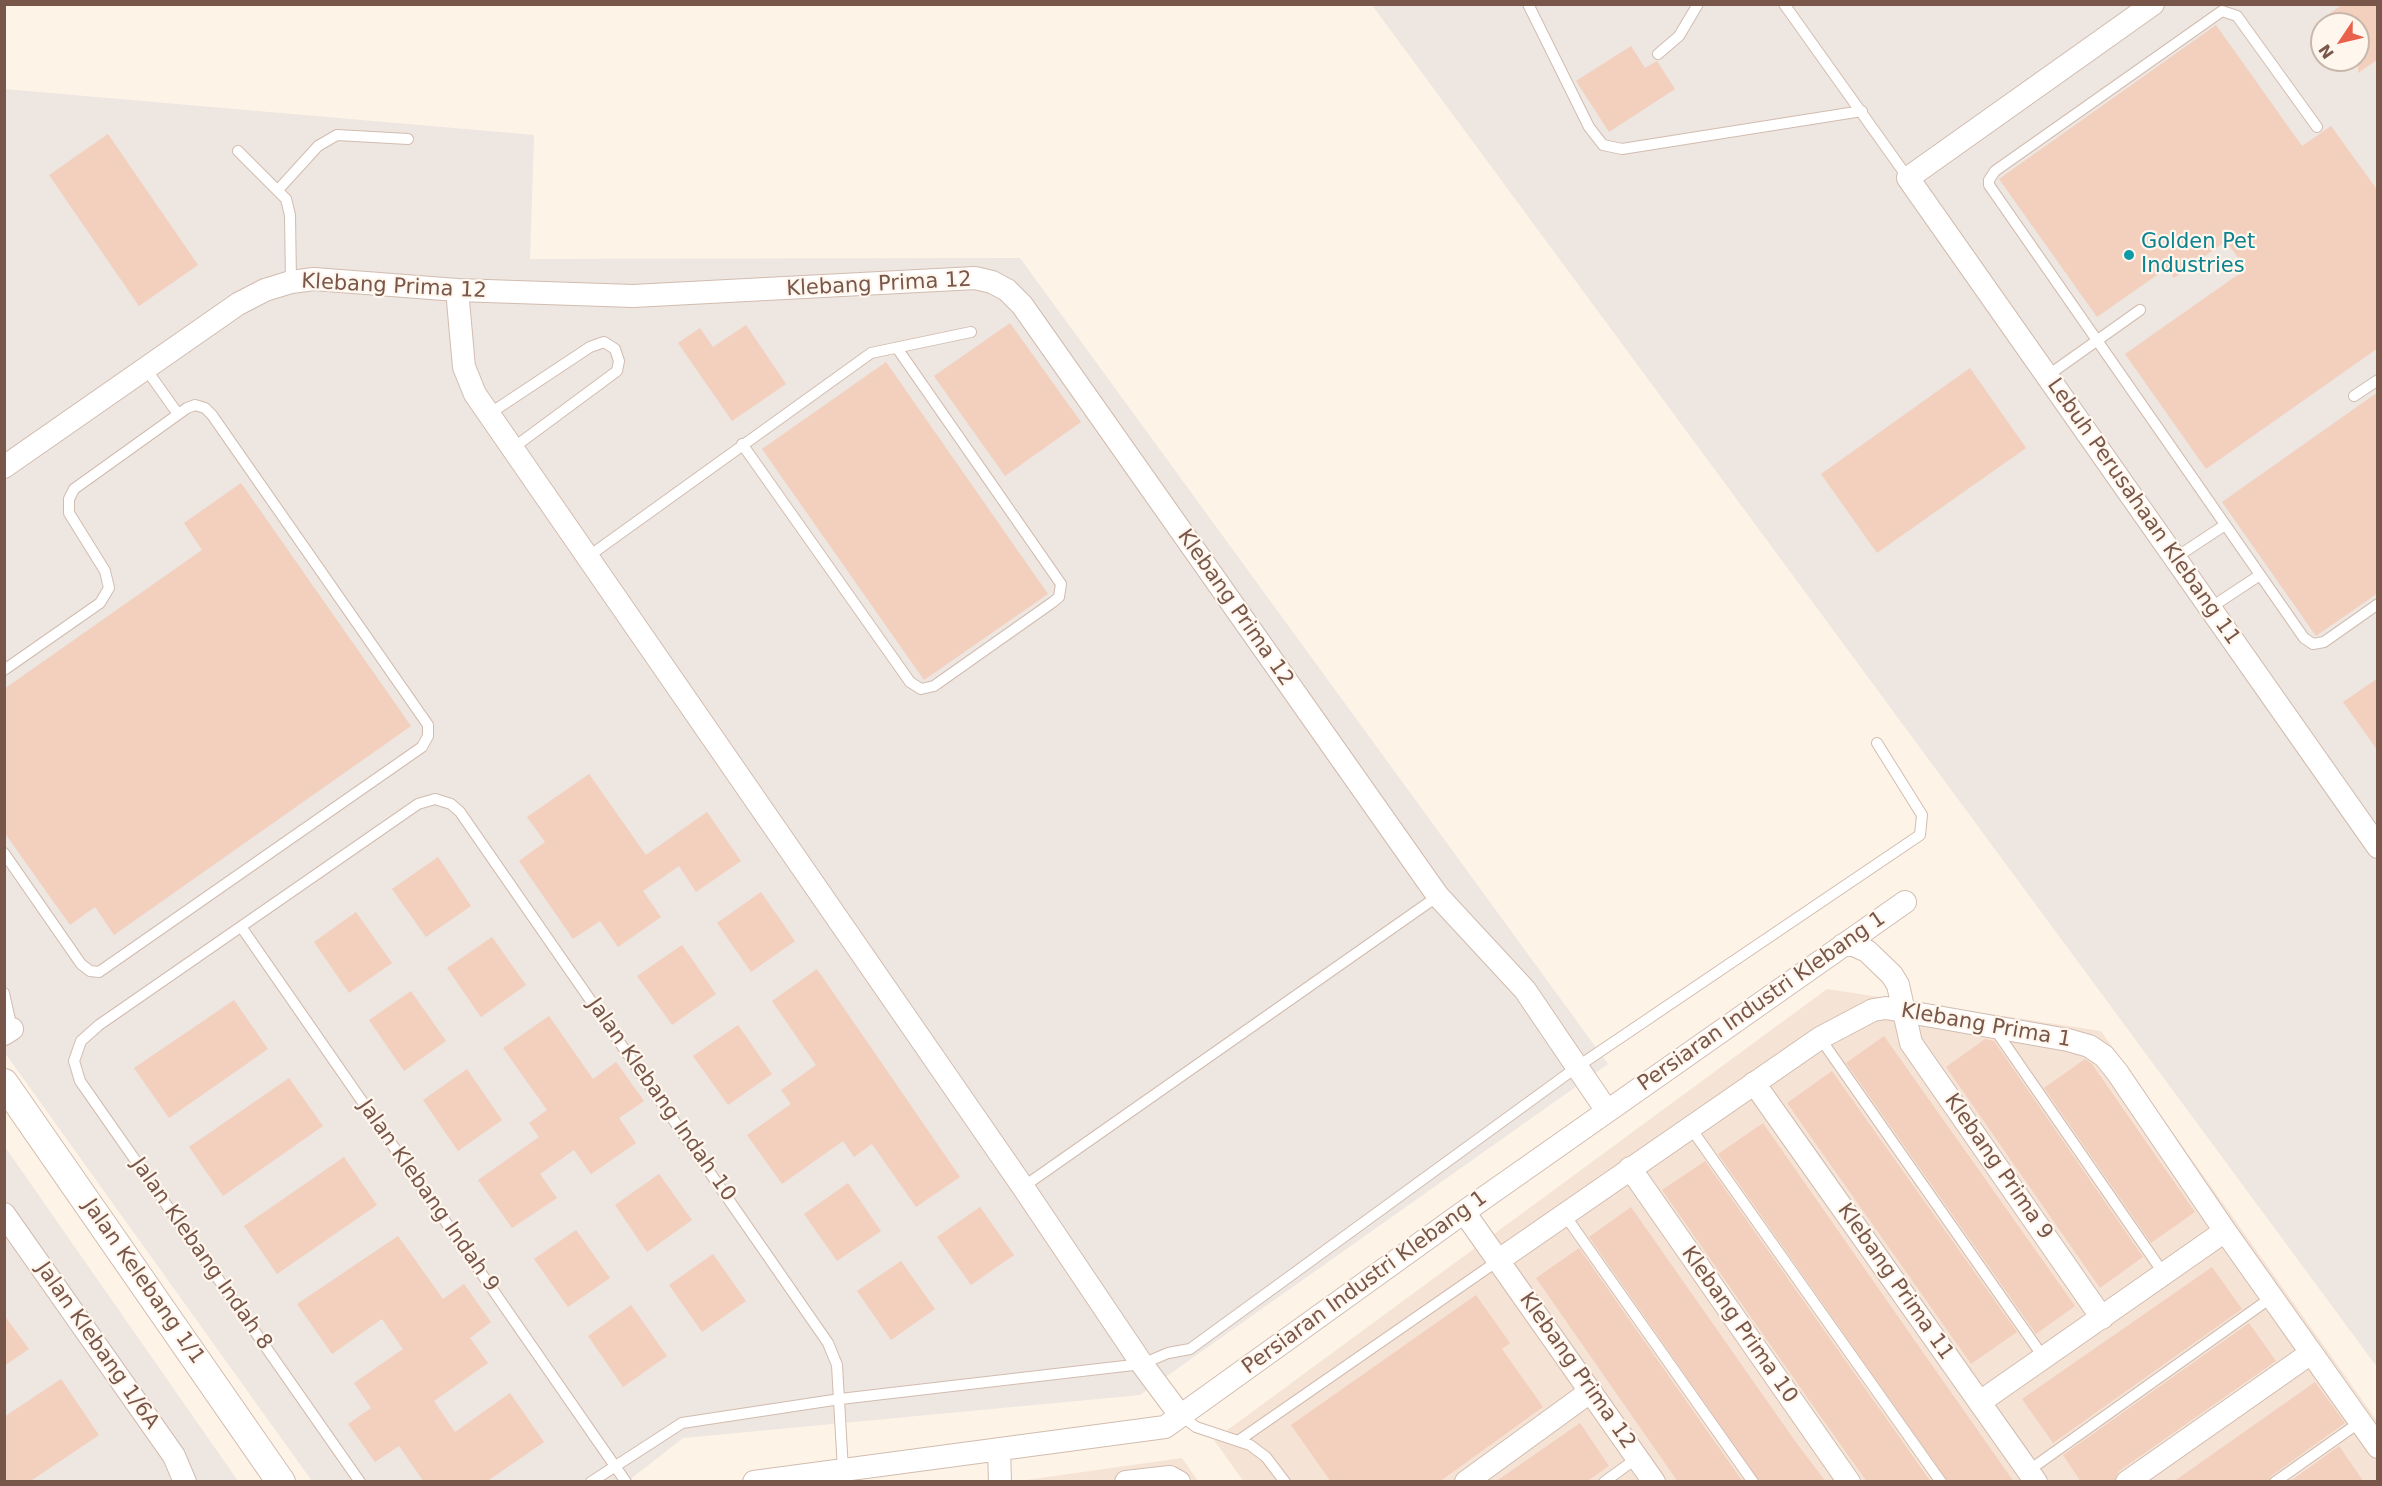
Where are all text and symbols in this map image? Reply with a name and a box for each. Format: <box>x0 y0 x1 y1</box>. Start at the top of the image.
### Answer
north arrow <box>2310 12 2370 72</box>
text: N <box>2315 41 2338 62</box>
place label: Golden Pet Industries <box>2141 230 2255 280</box>
marker: Golden Pet Industries <box>2122 248 2136 262</box>
street label: Klebang Prima 12 <box>786 268 972 302</box>
street label: Klebang Prima 12 <box>301 270 487 304</box>
street label: Lebuh Perusahaan Klebang 11 <box>2041 374 2245 650</box>
street label: Klebang Prima 12 <box>1171 525 1299 691</box>
street label: Persiaran Industri Klebang 1 <box>1633 907 1891 1097</box>
street label: Jalan Klebang Indah 10 <box>581 994 741 1206</box>
street label: Klebang Prima 1 <box>1899 999 2073 1053</box>
street label: Klebang Prima 9 <box>1938 1089 2058 1245</box>
street label: Jalan Klebang Indah 9 <box>352 1095 504 1297</box>
street label: Jalan Klebang Indah 8 <box>125 1153 277 1355</box>
street label: Persiaran Industri Klebang 1 <box>1238 1186 1492 1380</box>
street label: Jalan Kelebang 1/1 <box>77 1195 209 1369</box>
street label: Klebang Prima 11 <box>1831 1199 1959 1365</box>
street label: Klebang Prima 10 <box>1675 1242 1803 1408</box>
street label: Jalan Klebang 1/6A <box>30 1258 164 1434</box>
street label: Klebang Prima 12 <box>1513 1288 1641 1454</box>

